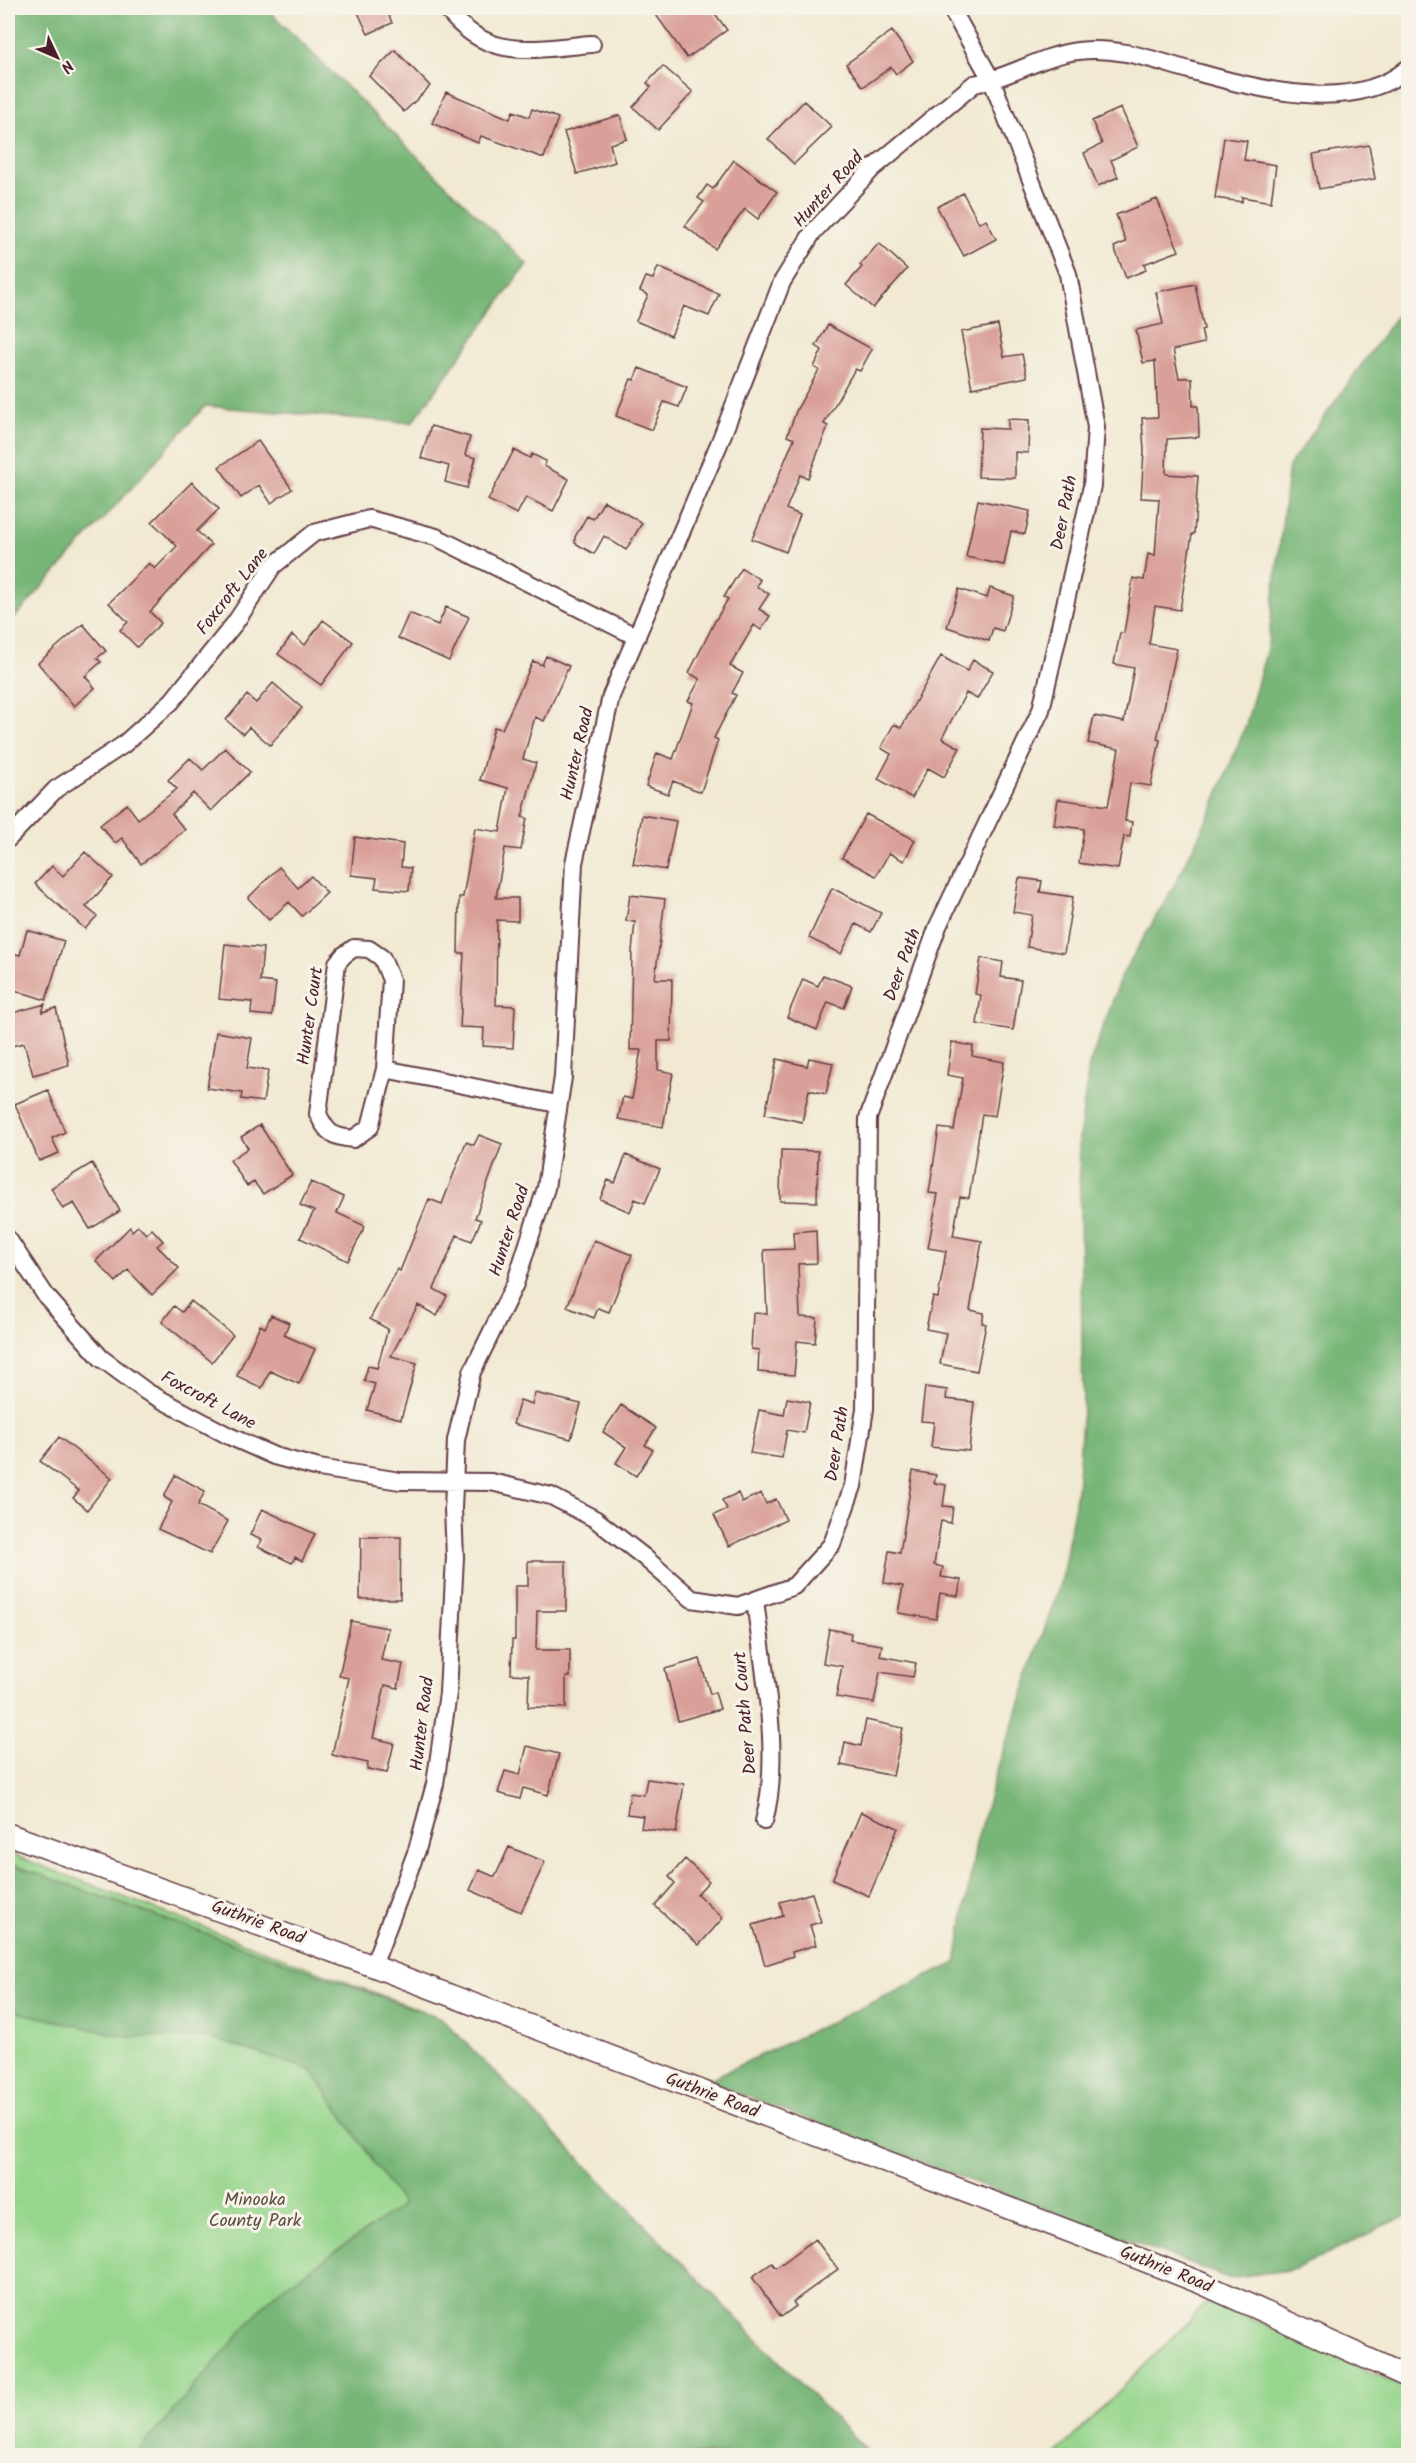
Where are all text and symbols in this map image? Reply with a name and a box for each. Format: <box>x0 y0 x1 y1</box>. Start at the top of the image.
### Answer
north arrow <box>27 27 87 87</box>
text: N <box>54 54 79 79</box>
street label: Hunter Road <box>787 144 872 235</box>
street label: Deer Path <box>1044 473 1086 553</box>
street label: Foxcroft Lane <box>189 542 277 642</box>
street label: Hunter Road <box>553 704 603 803</box>
street label: Deer Path <box>876 924 930 1006</box>
street label: Hunter Court <box>290 964 332 1067</box>
street label: Hunter Road <box>482 1181 539 1280</box>
street label: Foxcroft Lane <box>155 1364 261 1438</box>
street label: Deer Path <box>818 1404 858 1484</box>
street label: Deer Path Court <box>726 1649 766 1776</box>
street label: Hunter Road <box>403 1674 443 1773</box>
street label: Guthrie Road <box>207 1893 310 1954</box>
street label: Guthrie Road <box>661 2065 764 2127</box>
park label: Minooka County Park <box>209 2186 302 2236</box>
street label: Guthrie Road <box>1115 2238 1218 2302</box>

